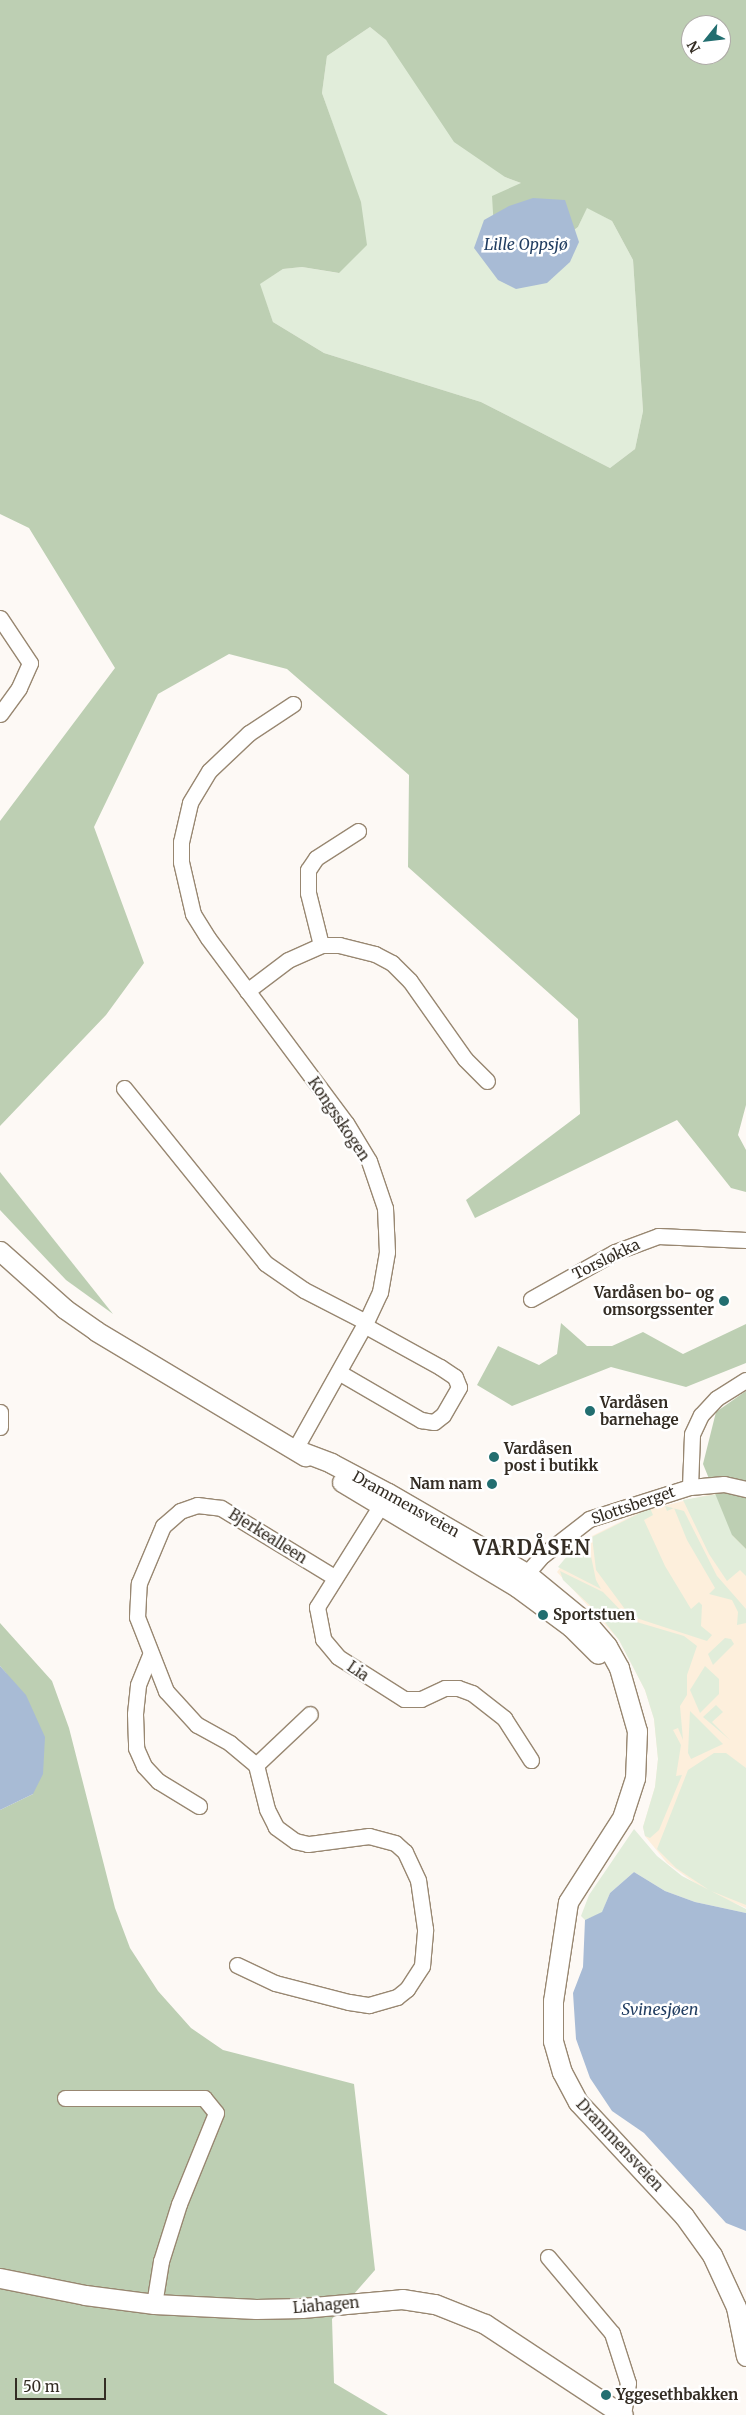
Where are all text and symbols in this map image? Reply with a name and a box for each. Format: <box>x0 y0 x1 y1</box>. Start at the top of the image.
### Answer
north arrow <box>681 15 731 65</box>
text: N <box>683 38 704 56</box>
water label: Lille Oppsjø <box>484 234 568 254</box>
street label: Kongsskogen <box>304 1074 374 1164</box>
street label: Torsløkka <box>569 1235 643 1283</box>
place label: Vardåsen bo- og omsorgssenter <box>594 1283 714 1318</box>
marker: Vardåsen bo- og omsorgssenter <box>718 1295 730 1307</box>
place label: Vardåsen barnehage <box>600 1393 679 1428</box>
marker: Vardåsen barnehage <box>584 1405 596 1417</box>
place label: Vardåsen post i butikk <box>504 1439 598 1474</box>
marker: Vardåsen post i butikk <box>488 1451 500 1463</box>
street label: Drammensveien <box>349 1467 463 1541</box>
place label: Nam nam <box>410 1475 482 1493</box>
marker: Nam nam <box>486 1478 498 1490</box>
street label: Slottsberget <box>589 1482 677 1528</box>
street label: Bjerkealleen <box>225 1505 311 1567</box>
district label: VARDÅSEN <box>472 1535 592 1559</box>
place label: Sportstuen <box>553 1606 635 1624</box>
marker: Sportstuen <box>537 1609 549 1621</box>
street label: Lia <box>344 1657 372 1685</box>
water label: Svinesjøen <box>622 1999 698 2019</box>
street label: Drammensveien <box>573 2095 667 2195</box>
street label: Liahagen <box>292 2293 360 2317</box>
scale bar <box>18 2368 109 2400</box>
text: 50 m <box>23 2377 60 2396</box>
place label: Yggesethbakken <box>616 2386 738 2404</box>
marker: Yggesethbakken <box>600 2389 612 2401</box>

